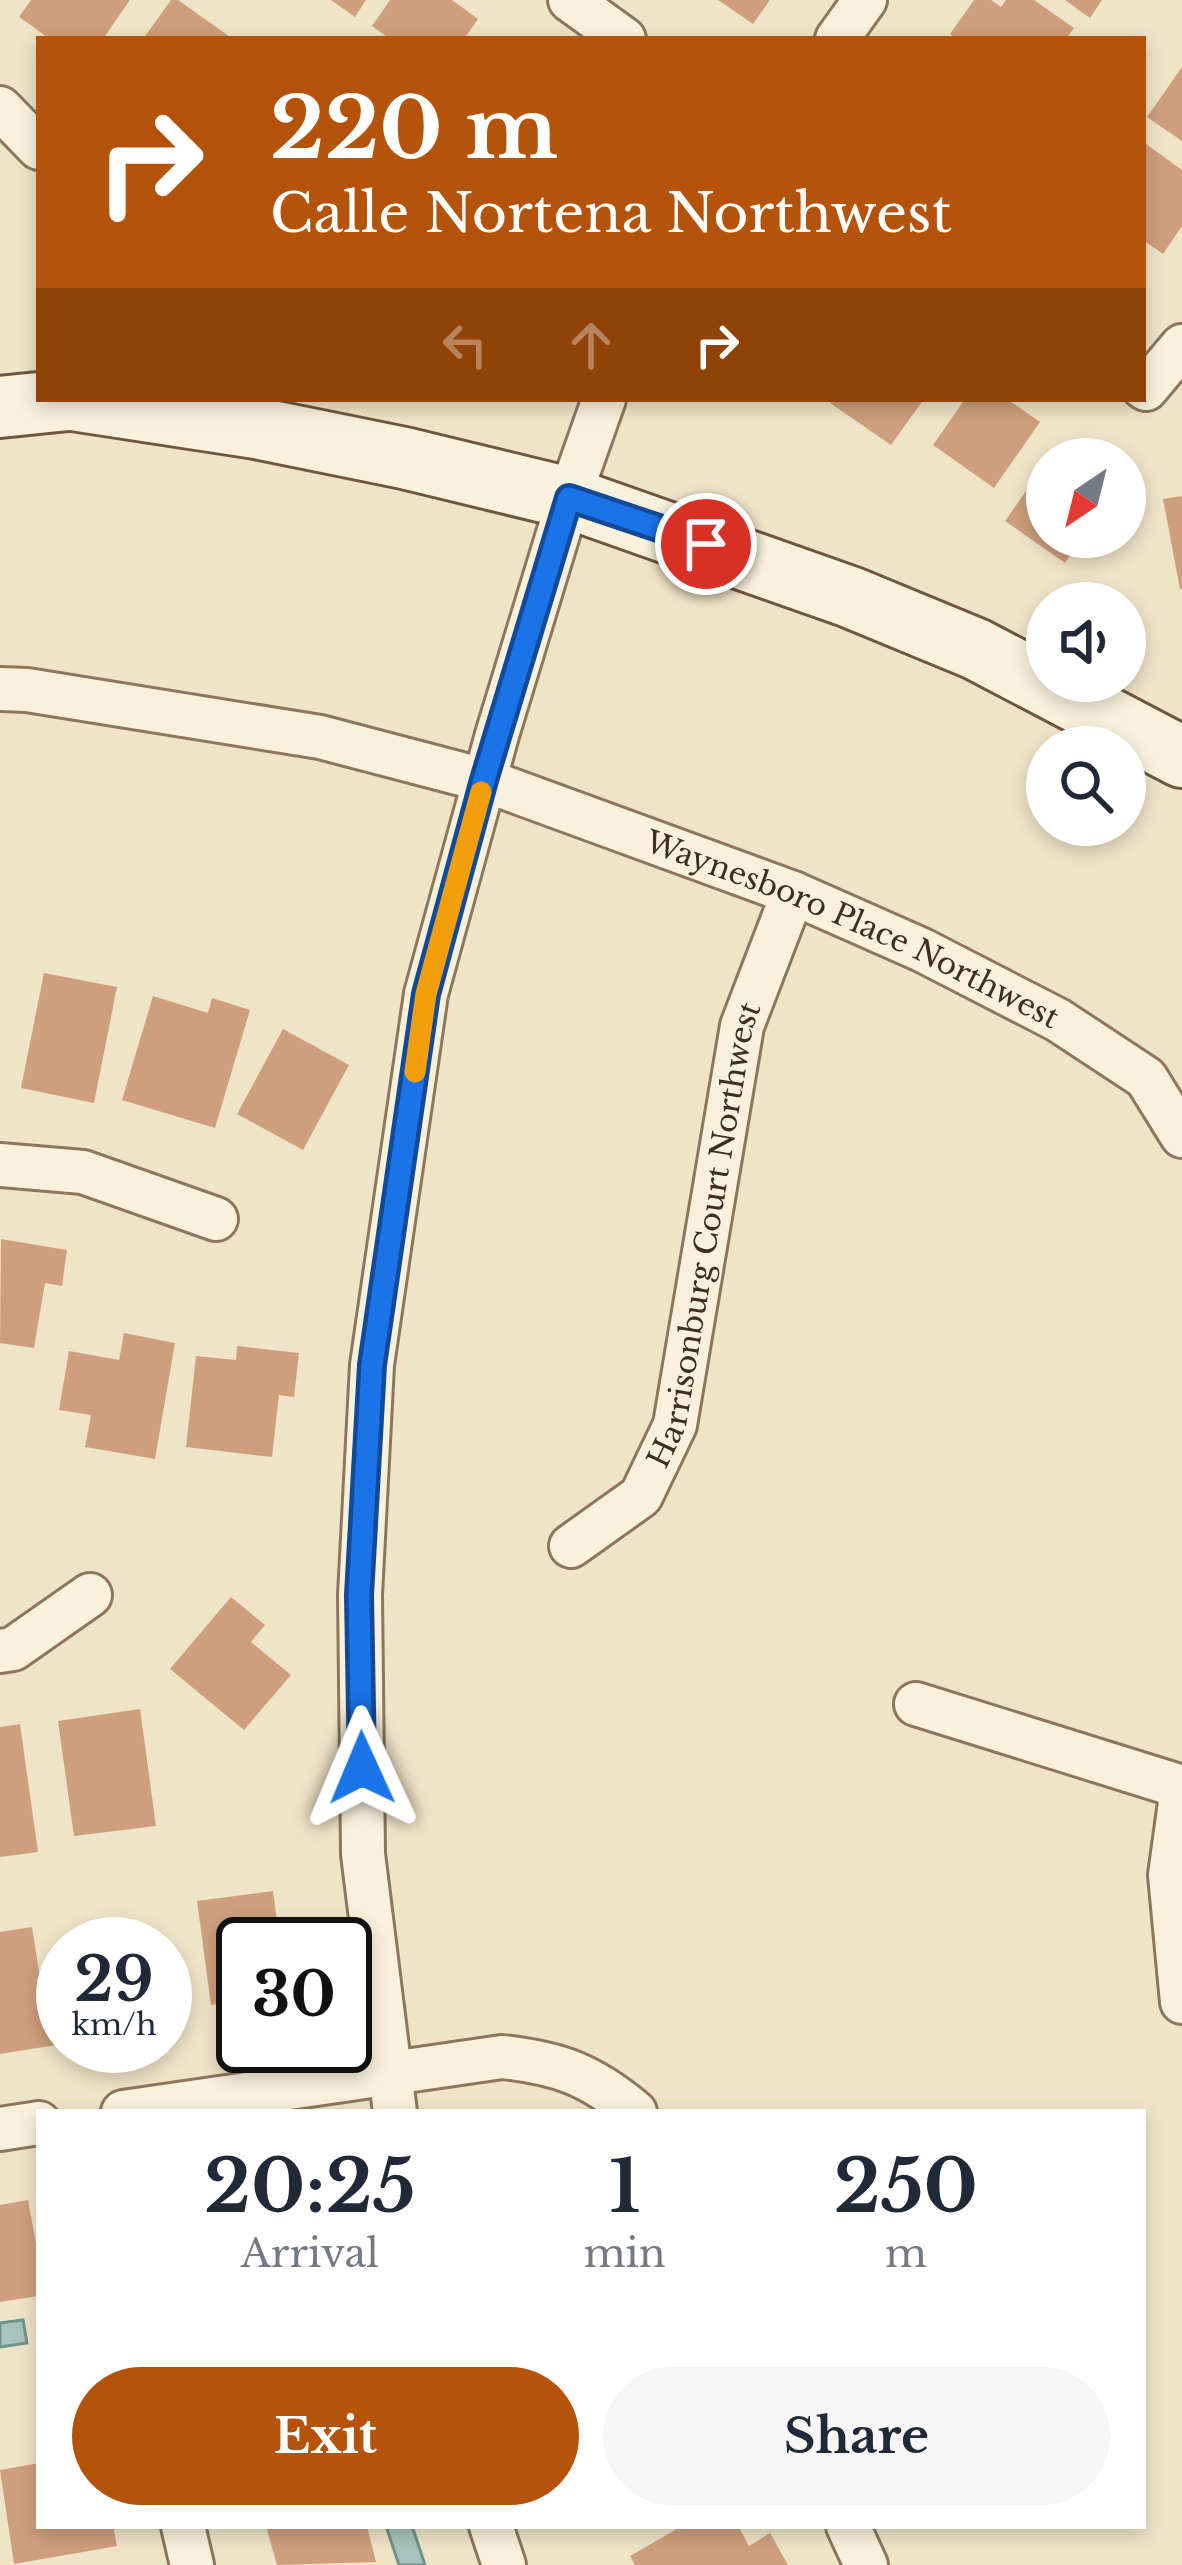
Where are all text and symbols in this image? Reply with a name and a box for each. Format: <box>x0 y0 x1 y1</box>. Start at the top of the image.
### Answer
text: 220 m <box>270 77 558 181</box>
icon: right <box>72 84 228 240</box>
text: Calle Nortena Northwest <box>270 180 952 247</box>
icon: left <box>432 312 498 378</box>
icon: ahead <box>558 312 624 378</box>
icon: right <box>684 312 750 378</box>
north arrow <box>1026 438 1146 558</box>
map controls <box>1026 438 1146 846</box>
pin <box>655 493 757 595</box>
icon: arrive <box>673 511 739 577</box>
button: sound <box>1026 582 1146 702</box>
button: search <box>1026 726 1146 846</box>
street label: Waynesboro Place Northwest <box>640 822 1066 1036</box>
street label: Harrisonburg Court Northwest <box>639 996 768 1473</box>
position arrow <box>299 1705 425 1831</box>
speed limit sign: 30 <box>216 1917 372 2073</box>
text: 29 <box>74 1943 154 2017</box>
text: km/h <box>71 2006 157 2043</box>
text: 20:25 <box>204 2142 416 2231</box>
text: 1 <box>609 2142 640 2231</box>
text: 250 <box>834 2142 978 2231</box>
text: Arrival <box>241 2229 379 2278</box>
text: min <box>584 2229 666 2278</box>
text: m <box>885 2229 927 2278</box>
button: Exit <box>72 2367 579 2505</box>
button: Share <box>603 2367 1110 2505</box>

